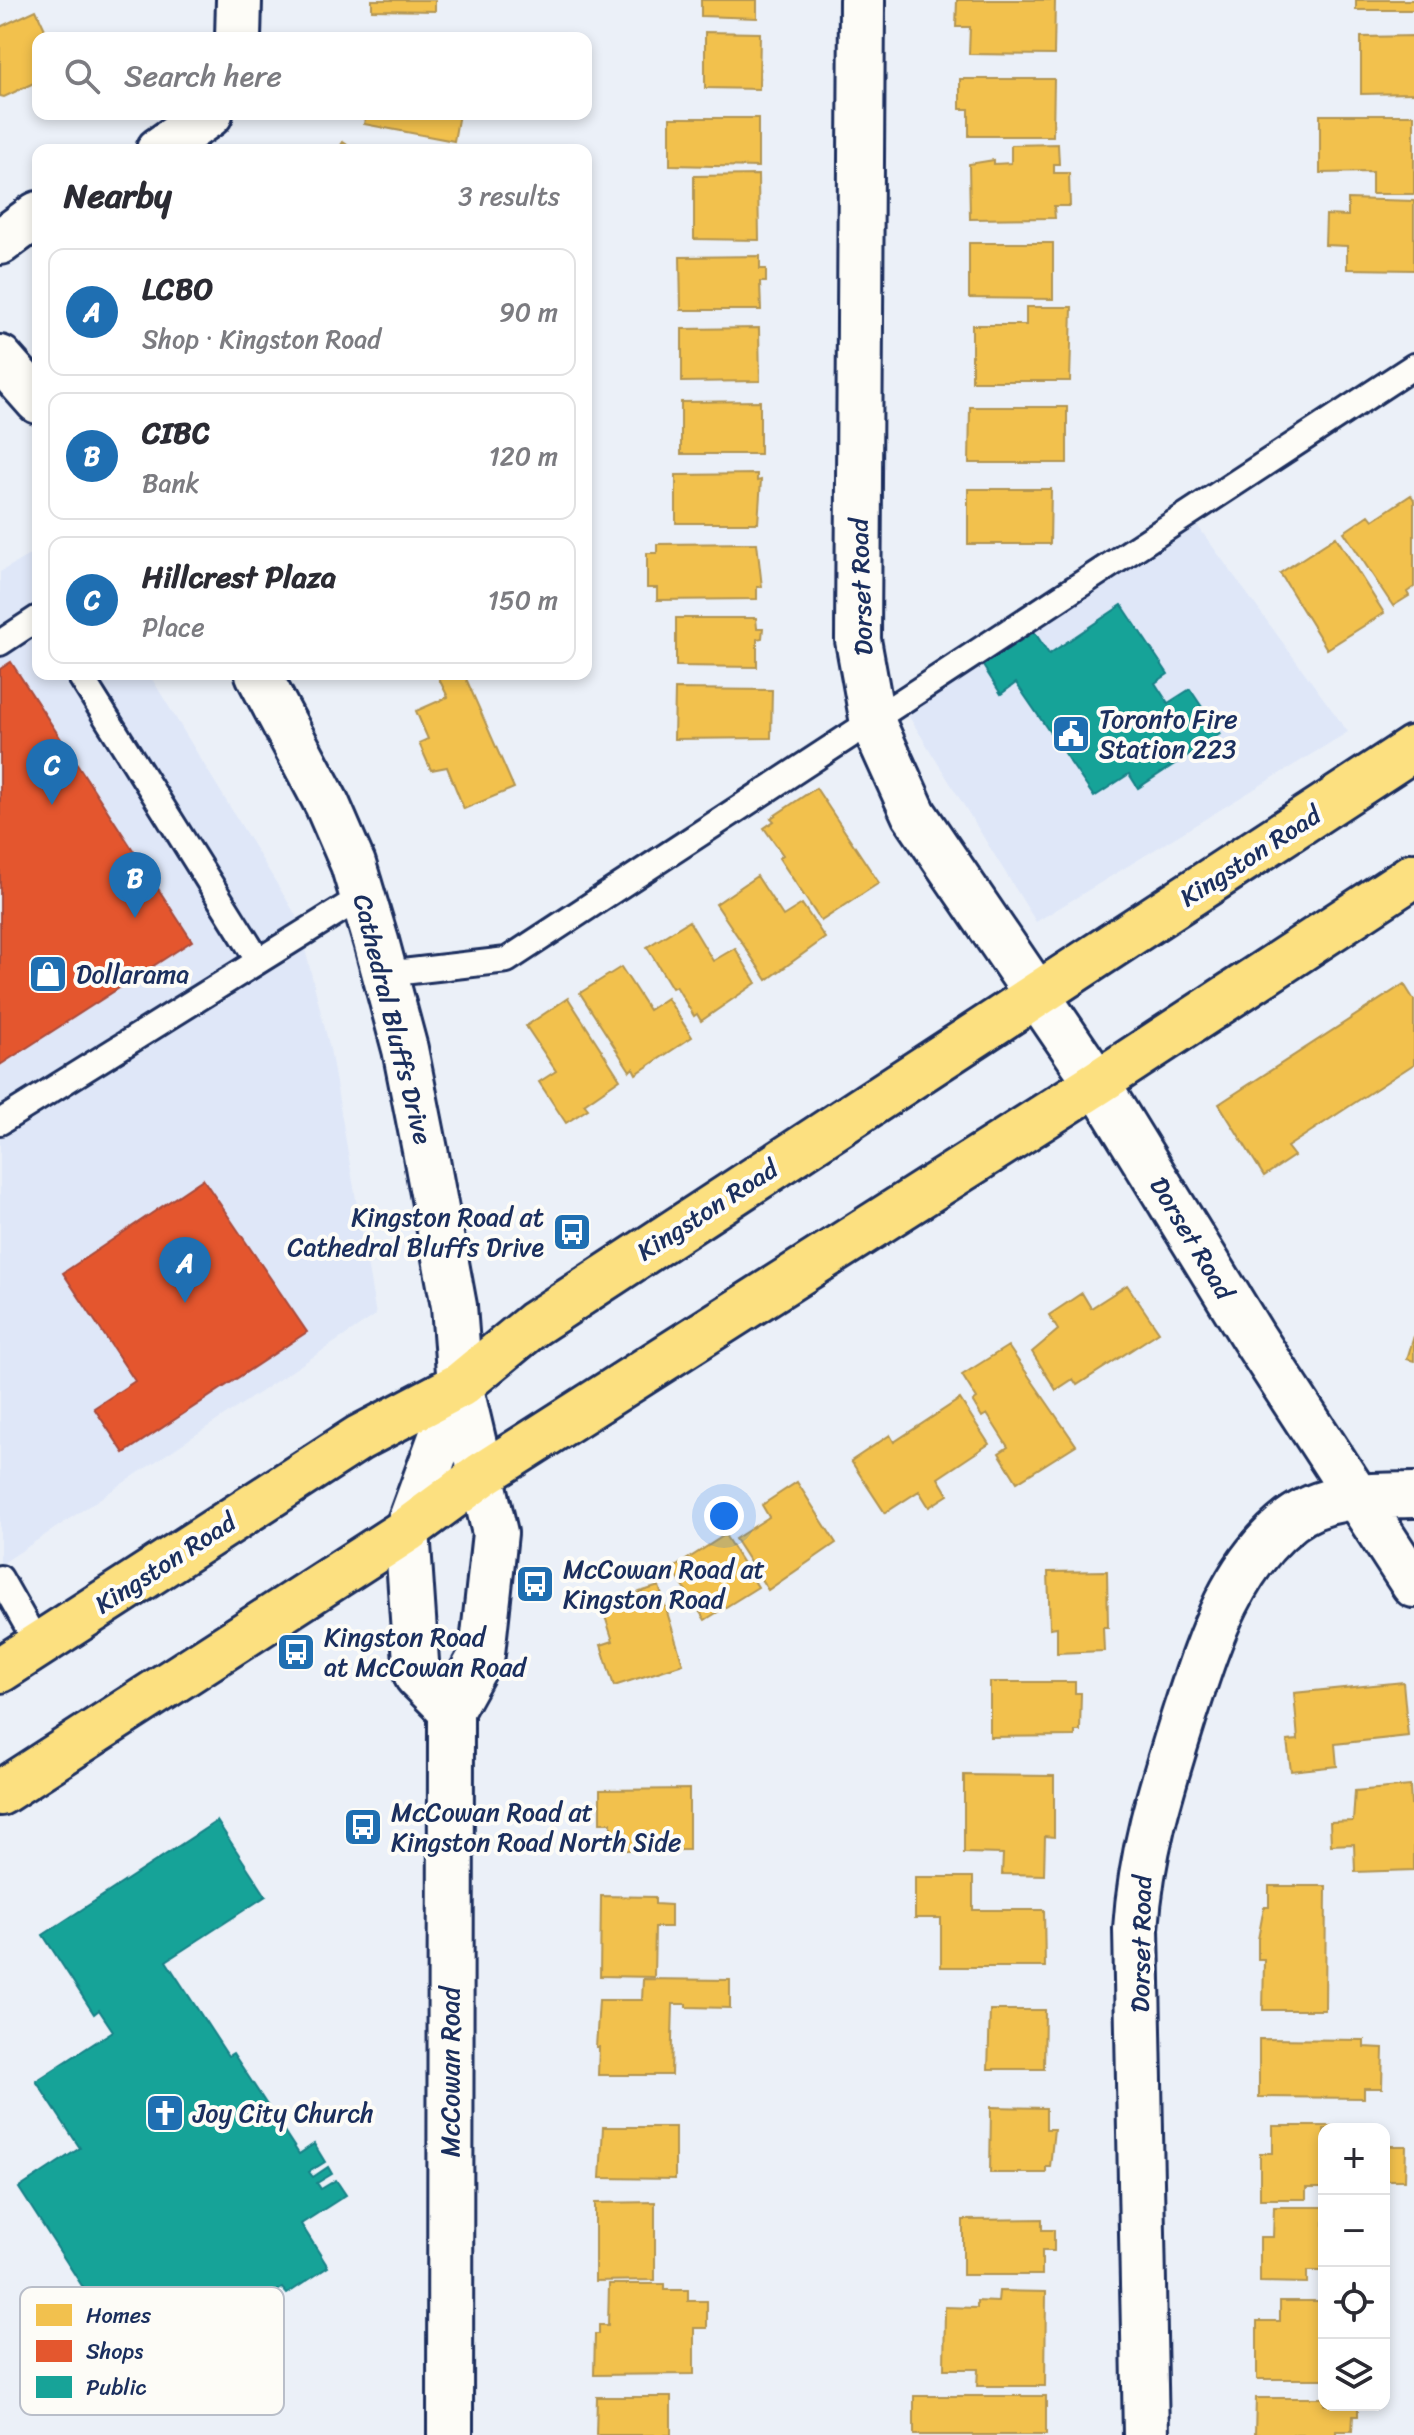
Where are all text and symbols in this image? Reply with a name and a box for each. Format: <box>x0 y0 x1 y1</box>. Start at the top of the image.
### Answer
search box <box>32 32 592 120</box>
text: Search here <box>124 49 282 103</box>
icon: search <box>60 54 104 98</box>
text: Nearby <box>64 166 172 226</box>
text: 3 results <box>458 173 560 219</box>
text: LCBO <box>142 262 213 316</box>
text: A <box>83 289 101 335</box>
text: 90 m <box>499 289 558 335</box>
text: Shop · Kingston Road <box>142 316 381 362</box>
text: CIBC <box>142 406 210 460</box>
text: B <box>84 433 100 479</box>
text: 120 m <box>489 433 558 479</box>
text: Bank <box>142 460 199 506</box>
street label: Dorset Road <box>836 515 886 656</box>
text: Hillcrest Plaza <box>142 550 336 604</box>
text: C <box>84 577 100 623</box>
text: 150 m <box>488 577 558 623</box>
text: Place <box>142 604 205 650</box>
place label: Toronto Fire Station 223 <box>1099 696 1238 772</box>
public building icon: Toronto Fire Station 223 <box>1050 713 1092 755</box>
pin: C <box>26 739 78 805</box>
street label: Kingston Road <box>1170 791 1332 919</box>
pin: B <box>109 852 161 918</box>
street label: Cathedral Bluffs Drive <box>340 889 446 1150</box>
place label: Dollarama <box>76 951 189 997</box>
shop icon: Dollarama <box>27 953 69 995</box>
street label: Kingston Road <box>627 1145 789 1273</box>
street label: Dorset Road <box>1137 1167 1248 1311</box>
place label: Kingston Road at Cathedral Bluffs Drive <box>287 1194 544 1270</box>
bus stop icon: Kingston Road at Cathedral Bluffs Drive <box>551 1211 593 1253</box>
pin: A <box>159 1237 211 1303</box>
your location <box>704 1496 744 1536</box>
street label: Kingston Road <box>85 1498 247 1626</box>
place label: McCowan Road at Kingston Road <box>563 1546 765 1622</box>
bus stop icon: McCowan Road at Kingston Road <box>514 1563 556 1605</box>
place label: Kingston Road at McCowan Road <box>324 1614 528 1690</box>
bus stop icon: Kingston Road at McCowan Road <box>275 1631 317 1673</box>
place label: McCowan Road at Kingston Road North Side <box>391 1789 681 1865</box>
bus stop icon: McCowan Road at Kingston Road North Side <box>342 1806 384 1848</box>
street label: Dorset Road <box>1117 1873 1165 2013</box>
street label: McCowan Road <box>427 1984 473 2157</box>
place label: Joy City Church <box>192 2090 374 2136</box>
church icon: Joy City Church <box>144 2092 186 2134</box>
map controls <box>1318 2123 1390 2411</box>
button: + <box>1318 2123 1390 2195</box>
button: − <box>1318 2195 1390 2267</box>
button: locate <box>1318 2267 1390 2339</box>
legend <box>20 2287 284 2415</box>
text: Homes <box>86 2296 152 2335</box>
text: Shops <box>86 2332 143 2371</box>
button: layers <box>1318 2339 1390 2411</box>
text: Public <box>86 2368 147 2407</box>

